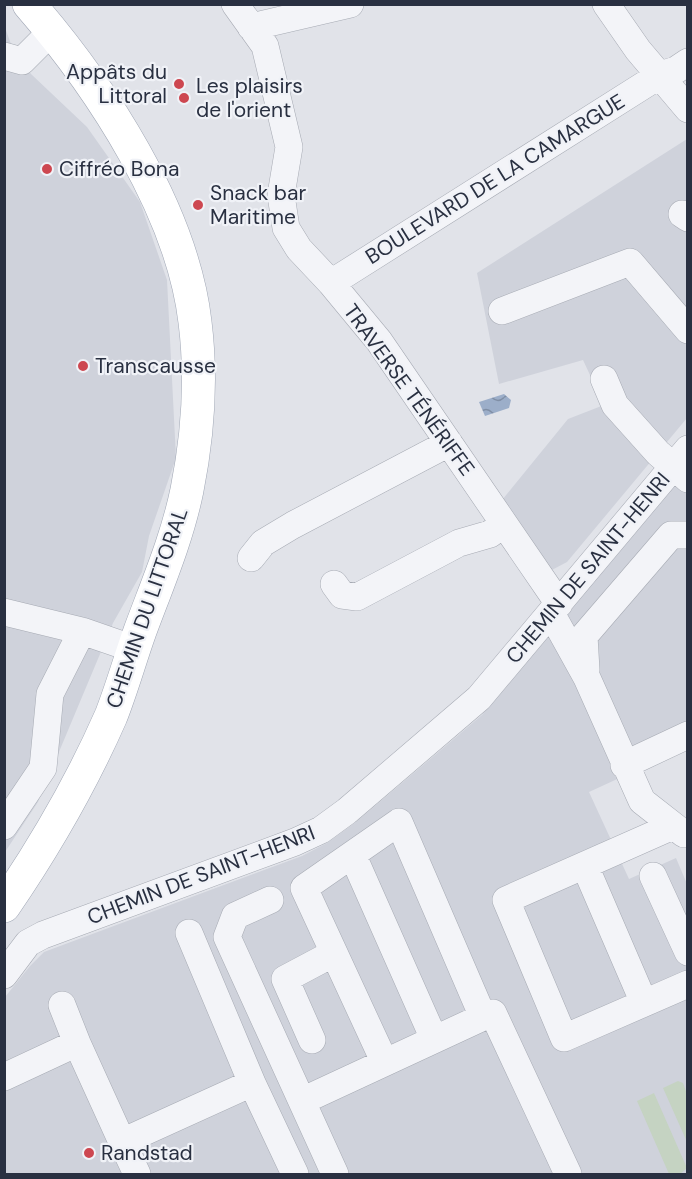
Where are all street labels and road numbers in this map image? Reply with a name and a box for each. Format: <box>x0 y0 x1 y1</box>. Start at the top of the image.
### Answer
street label: BOULEVARD DE LA CAMARGUE <box>360 87 630 271</box>
street label: TRAVERSE TÉNÉRIFFE <box>337 298 481 482</box>
street label: CHEMIN DE SAINT-HENRI <box>500 467 676 669</box>
street label: CHEMIN DU LITTORAL <box>100 504 194 712</box>
street label: CHEMIN DE SAINT-HENRI <box>83 819 319 931</box>

